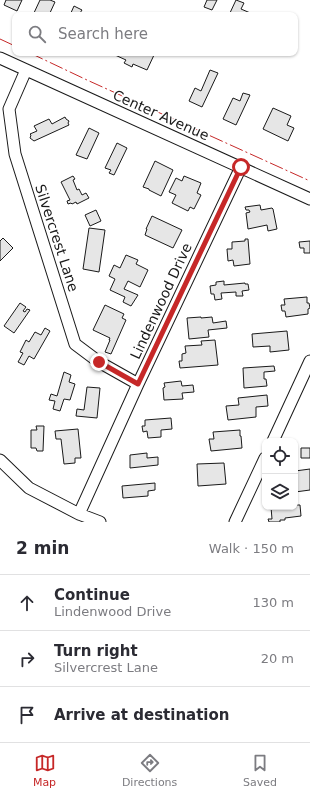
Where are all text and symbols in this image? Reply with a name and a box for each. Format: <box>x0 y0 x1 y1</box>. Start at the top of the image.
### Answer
search box <box>12 12 298 56</box>
icon: search <box>26 23 48 45</box>
text: Search here <box>58 25 148 43</box>
street label: Center Avenue <box>110 87 212 143</box>
route start <box>232 158 250 176</box>
street label: Silvercrest Lane <box>32 182 82 294</box>
street label: Lindenwood Drive <box>127 240 195 362</box>
route end <box>90 353 108 371</box>
map controls <box>262 438 298 510</box>
button: locate <box>262 438 298 474</box>
button: layers <box>262 474 298 510</box>
text: 2 min <box>16 538 69 558</box>
text: Walk · 150 m <box>209 541 294 556</box>
text: Continue <box>54 586 130 604</box>
icon: ahead <box>16 592 38 614</box>
text: 130 m <box>252 595 294 610</box>
text: Lindenwood Drive <box>54 604 171 619</box>
text: Turn right <box>54 642 138 660</box>
icon: right <box>16 648 38 670</box>
text: 20 m <box>261 651 294 666</box>
text: Silvercrest Lane <box>54 660 158 675</box>
icon: arrive <box>16 704 38 726</box>
text: Arrive at destination <box>54 706 229 724</box>
tab: Map <box>33 752 56 789</box>
tab: Directions <box>122 752 177 789</box>
tab: Saved <box>243 752 277 789</box>

